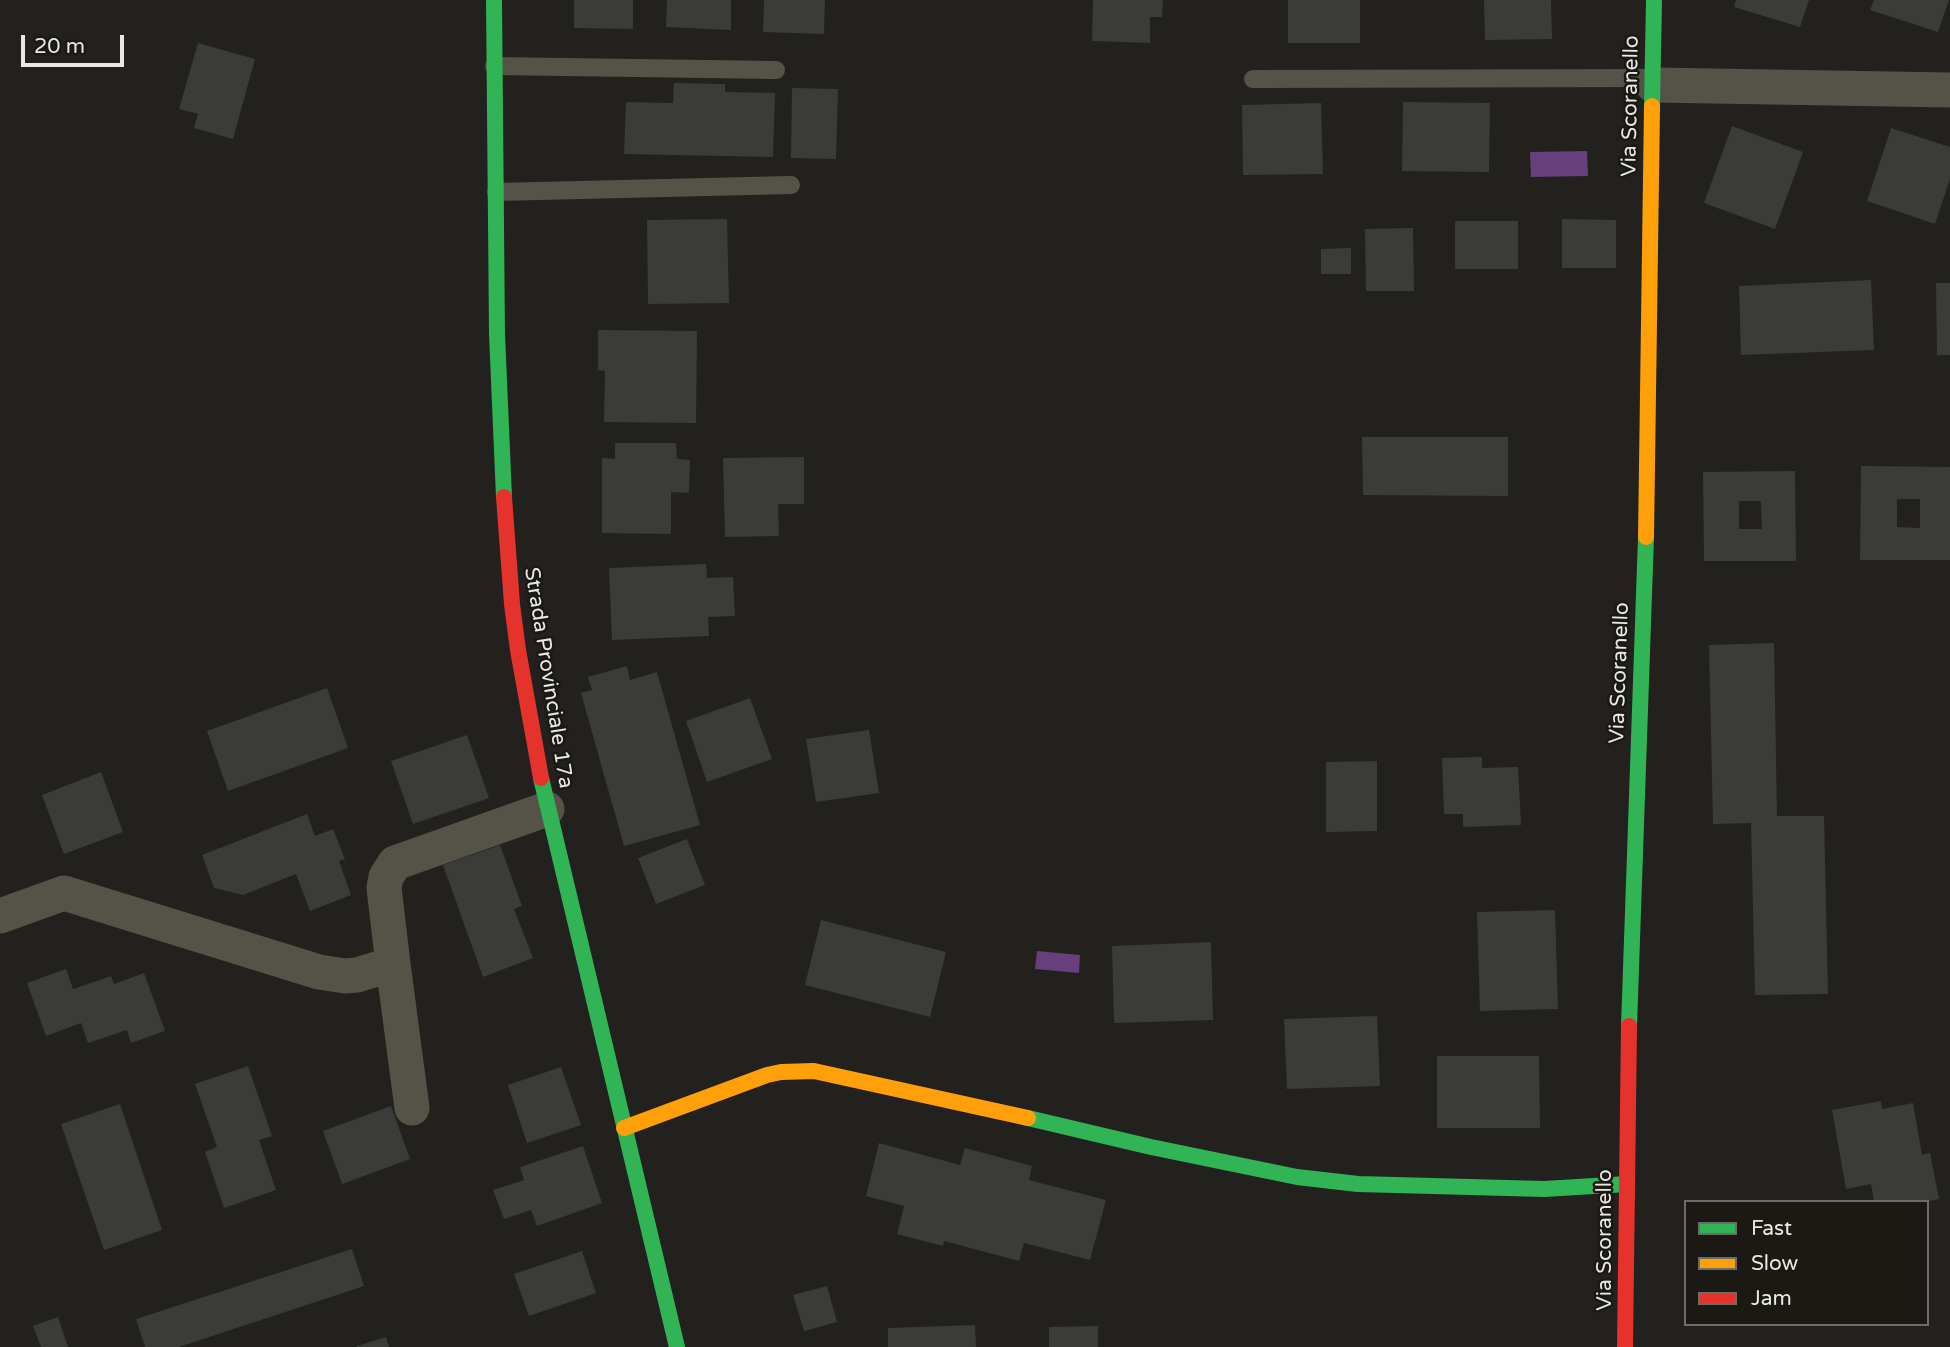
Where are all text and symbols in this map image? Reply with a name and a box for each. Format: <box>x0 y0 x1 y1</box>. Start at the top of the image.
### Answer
scale bar <box>24 21 128 65</box>
text: 20 m <box>34 34 85 59</box>
street label: Via Scoranello <box>1617 35 1645 177</box>
street label: Strada Provinciale 17a <box>518 566 578 790</box>
street label: Via Scoranello <box>1605 602 1635 744</box>
street label: Via Scoranello <box>1592 1169 1618 1311</box>
legend <box>1684 1200 1929 1326</box>
text: Fast <box>1751 1216 1792 1241</box>
text: Slow <box>1751 1251 1798 1276</box>
text: Jam <box>1751 1286 1792 1311</box>

